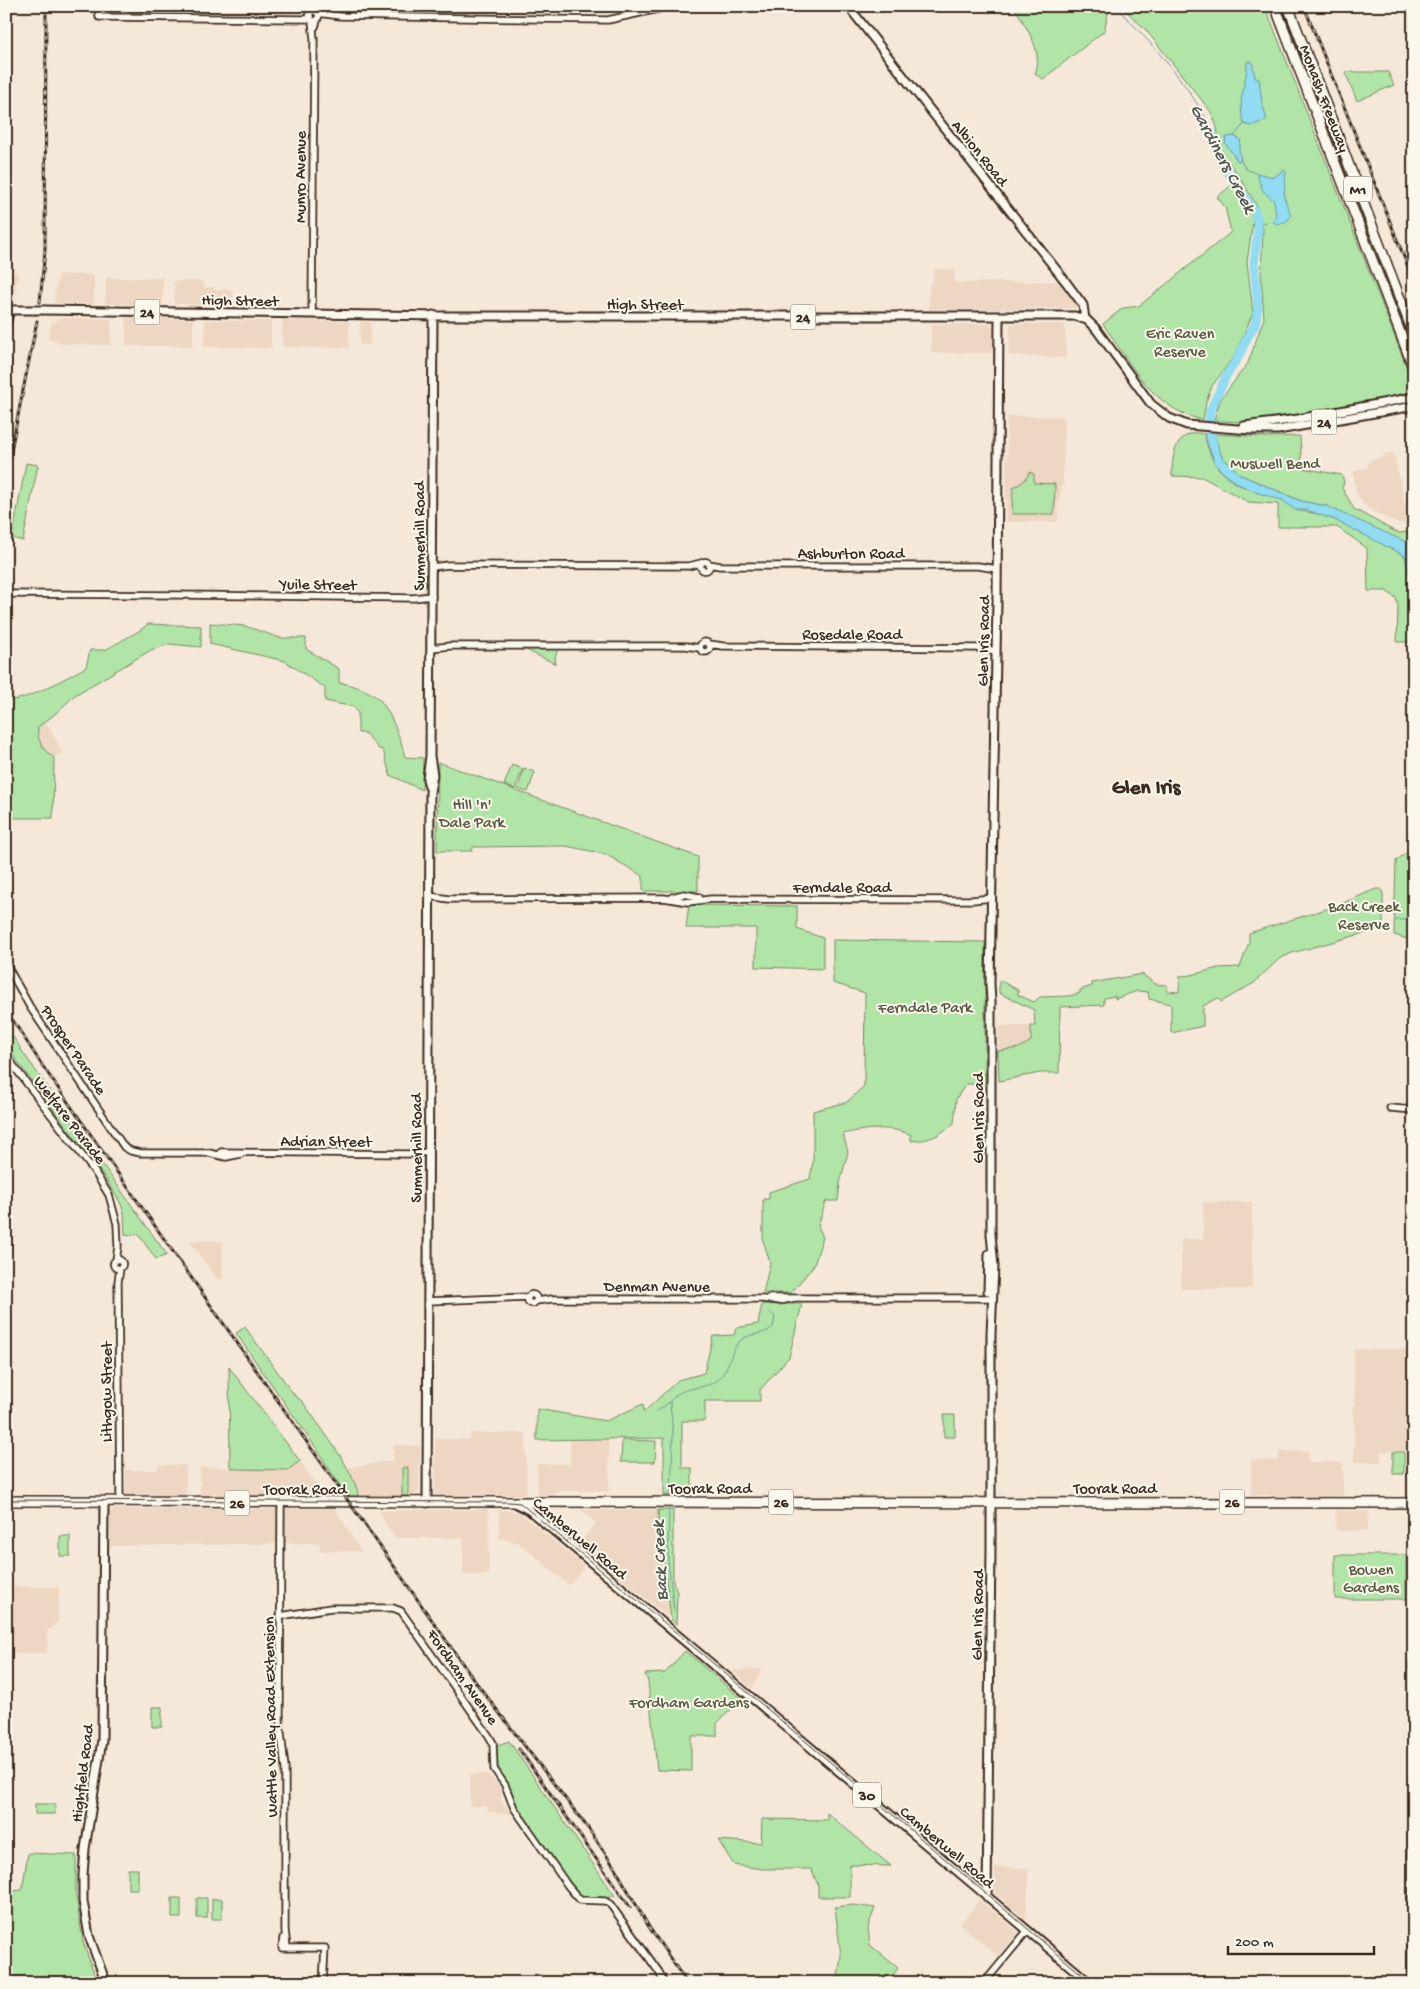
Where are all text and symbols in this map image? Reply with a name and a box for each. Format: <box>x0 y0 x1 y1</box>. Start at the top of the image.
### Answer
street label: Monash Freeway <box>1293 43 1352 156</box>
water label: Gardiners Creek <box>1184 101 1260 219</box>
street label: Albion Road <box>946 117 1012 192</box>
street label: Munro Avenue <box>293 130 312 223</box>
road number: M1 <box>1344 176 1372 202</box>
street label: High Street <box>201 292 280 313</box>
street label: High Street <box>607 297 685 316</box>
road number: 24 <box>134 300 160 324</box>
road number: 24 <box>790 304 816 330</box>
park label: Eric Raven Reserve <box>1146 326 1215 363</box>
road number: 24 <box>1312 410 1336 434</box>
park label: Muswell Bend <box>1230 456 1321 475</box>
street label: Summerhill Road <box>412 480 431 591</box>
street label: Ashburton Road <box>798 546 906 565</box>
street label: Yuile Street <box>277 576 358 597</box>
street label: Glen Iris Road <box>975 594 996 687</box>
street label: Rosedale Road <box>802 627 903 646</box>
district label: Glen Iris <box>1112 777 1181 802</box>
park label: Hill 'n' Dale Park <box>438 797 507 834</box>
street label: Ferndale Road <box>792 880 893 899</box>
park label: Back Creek Reserve <box>1327 899 1402 936</box>
park label: Ferndale Park <box>877 1000 974 1019</box>
street label: Prosper Parade <box>35 1002 110 1100</box>
street label: Glen Iris Road <box>971 1071 990 1163</box>
street label: Welfare Parade <box>28 1073 109 1170</box>
street label: Summerhill Road <box>409 1092 428 1203</box>
street label: Adrian Street <box>281 1134 373 1153</box>
street label: Denman Avenue <box>603 1279 711 1298</box>
street label: Lithgow Street <box>99 1340 118 1442</box>
street label: Toorak Road <box>667 1481 753 1500</box>
street label: Toorak Road <box>1072 1481 1158 1500</box>
street label: Toorak Road <box>262 1482 348 1501</box>
road number: 26 <box>224 1490 250 1516</box>
road number: 26 <box>768 1490 794 1514</box>
road number: 26 <box>1220 1490 1244 1514</box>
street label: Camberwell Road <box>528 1495 631 1586</box>
water label: Back Creek <box>649 1518 674 1602</box>
park label: Bowen Gardens <box>1343 1562 1400 1599</box>
street label: Glen Iris Road <box>969 1568 990 1661</box>
street label: Wattle Valley Road Extension <box>261 1616 284 1817</box>
street label: Fordham Avenue <box>421 1626 502 1730</box>
park label: Fordham Gardens <box>628 1695 750 1714</box>
street label: Highfield Road <box>69 1722 100 1823</box>
road number: 30 <box>853 1782 881 1808</box>
street label: Camberwell Road <box>895 1804 998 1895</box>
scale bar <box>1228 1924 1374 1956</box>
text: 200 m <box>1235 1934 1274 1952</box>

